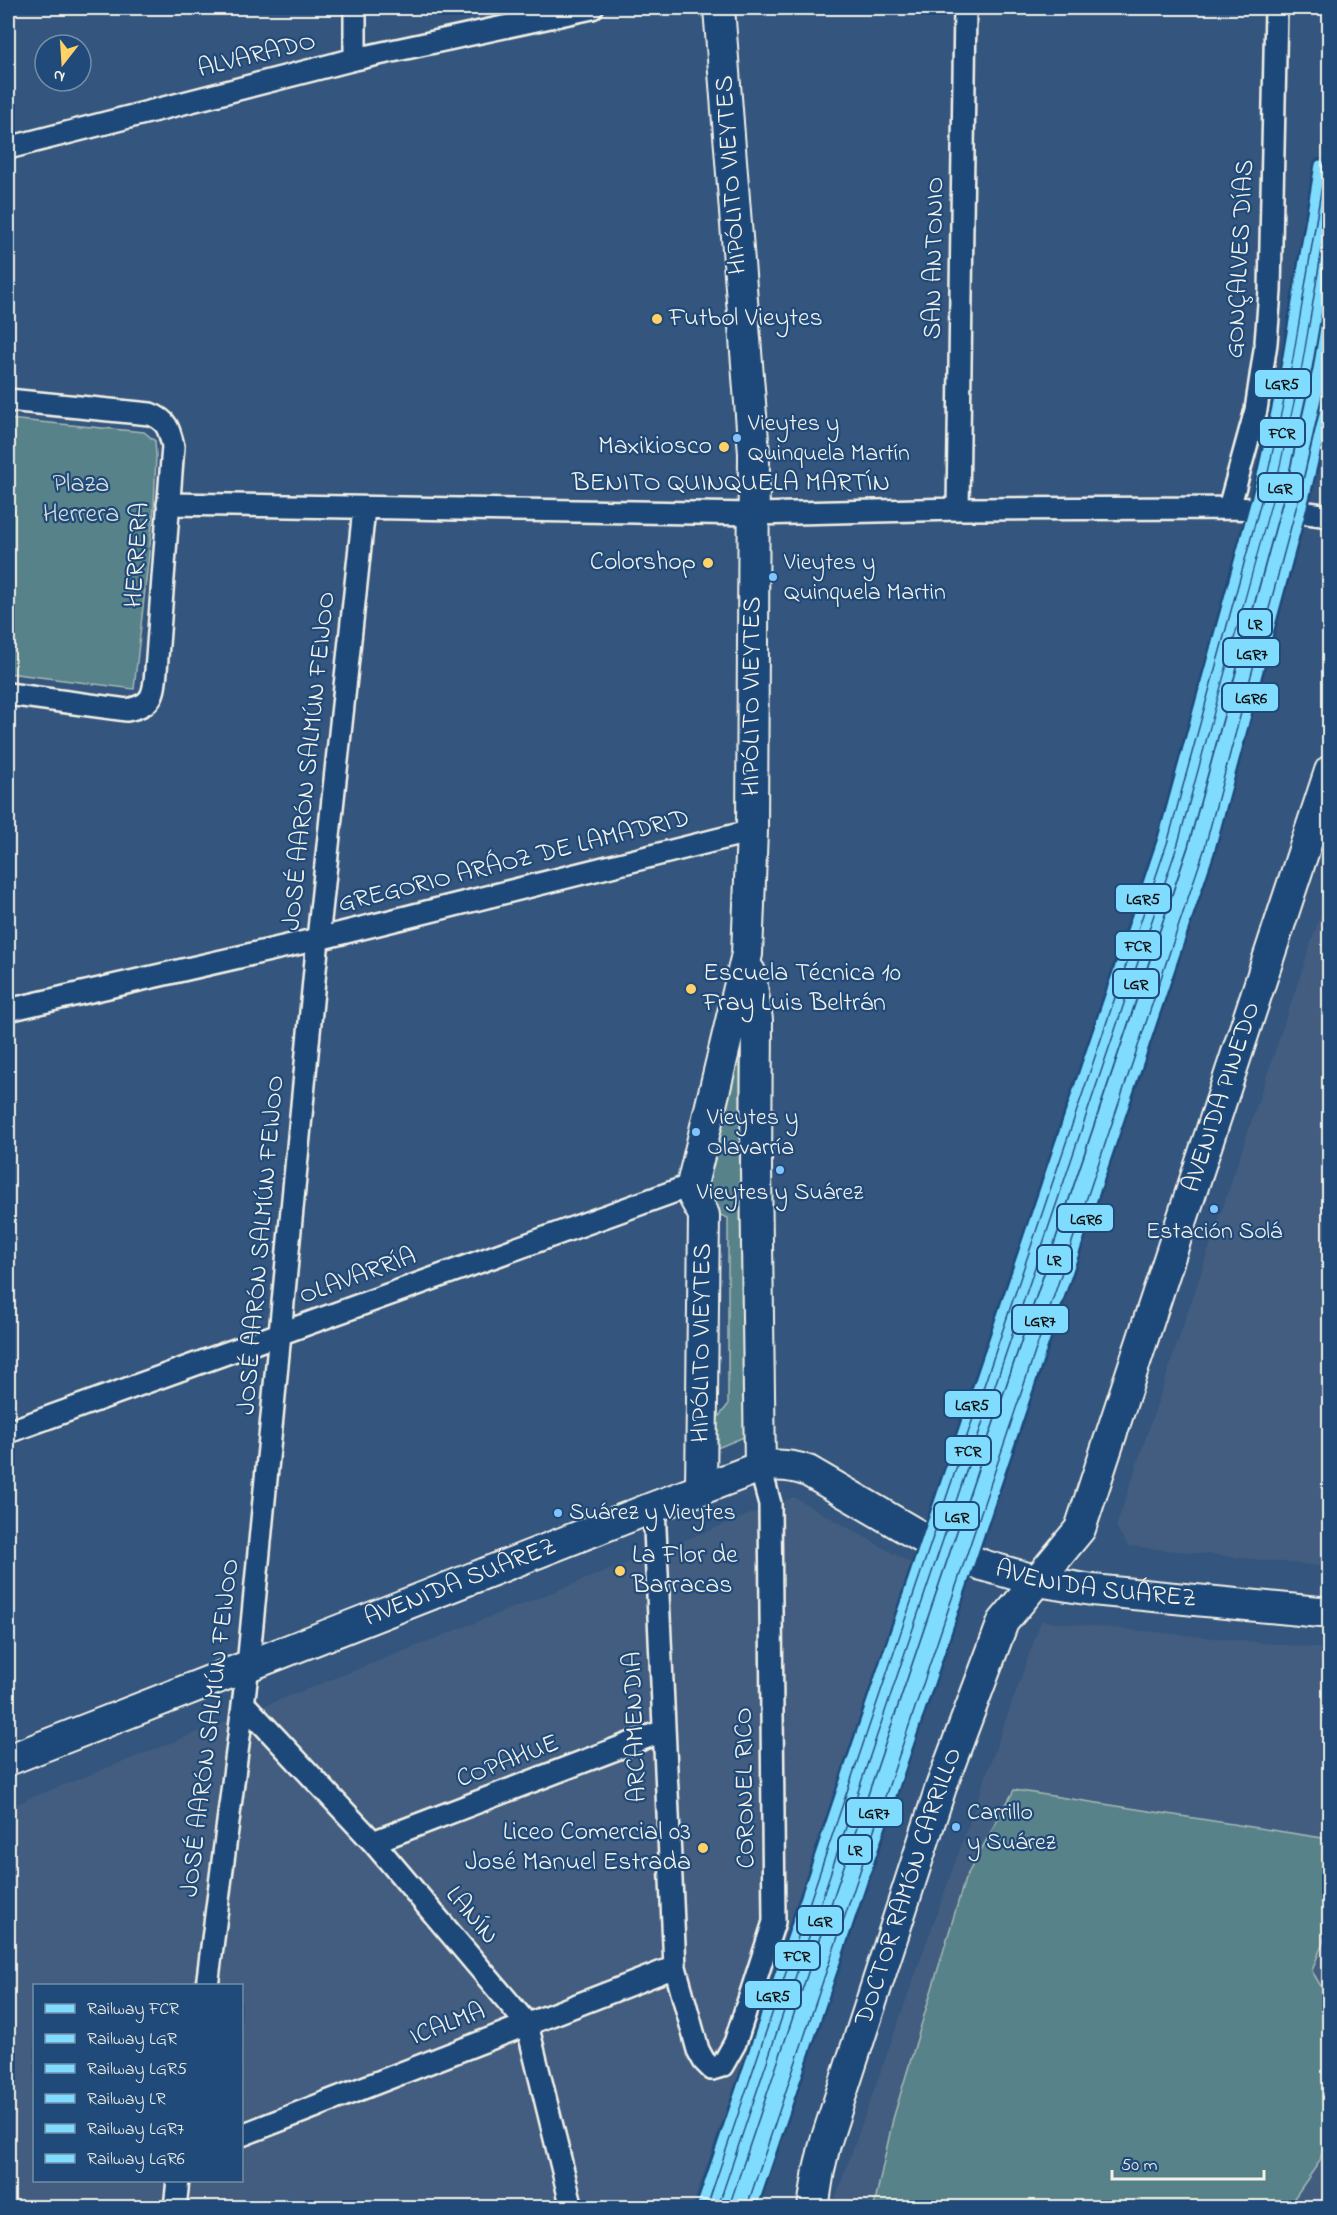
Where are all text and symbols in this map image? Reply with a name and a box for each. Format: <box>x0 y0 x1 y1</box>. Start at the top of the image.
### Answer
street label: ALVARADO <box>194 23 320 89</box>
north arrow <box>33 33 93 93</box>
text: N <box>50 62 68 88</box>
street label: HIPÓLITO VIEYTES <box>706 74 758 276</box>
street label: GONÇALVES DÍAS <box>1217 159 1265 359</box>
street label: SAN ANTONIO <box>915 176 955 340</box>
place label: Futbol Vieytes <box>668 300 823 338</box>
marker: Futbol Vieytes <box>650 312 664 326</box>
line badge: LGR5 <box>1254 369 1311 398</box>
text: LGR5 <box>1265 373 1300 397</box>
place label: Vieytes y Quinquela Martín <box>747 407 910 472</box>
line badge: FCR <box>1259 418 1305 447</box>
text: FCR <box>1268 422 1297 446</box>
place label: Maxikiosco <box>598 428 712 466</box>
marker: Vieytes y Quinquela Martín <box>731 432 743 444</box>
marker: Maxikiosco <box>717 440 731 454</box>
street label: BENITO QUINQUELA MARTÍN <box>571 465 890 503</box>
park label: Plaza Herrera <box>43 466 119 534</box>
line badge: LGR <box>1258 473 1303 502</box>
text: LGR <box>1268 477 1294 501</box>
street label: HERRERA <box>115 501 161 609</box>
place label: Colorshop <box>590 544 696 582</box>
place label: Vieytes y Quinquela Martin <box>783 546 946 611</box>
marker: Colorshop <box>701 556 715 570</box>
marker: Vieytes y Quinquela Martin <box>767 571 779 583</box>
street label: JOSÉ AARÓN SALMÚN FEIJOO <box>273 590 347 932</box>
street label: HIPÓLITO VIEYTES <box>733 596 772 796</box>
line badge: LR <box>1238 609 1272 637</box>
text: LR <box>1248 613 1264 637</box>
line badge: LGR7 <box>1223 638 1280 667</box>
text: LGR7 <box>1236 643 1268 667</box>
line badge: LGR6 <box>1222 683 1279 712</box>
text: LGR6 <box>1235 687 1268 711</box>
street label: GREGORIO ARÁOZ DE LAMADRID <box>334 800 694 924</box>
line badge: LGR5 <box>1115 884 1171 913</box>
text: LGR5 <box>1126 888 1161 912</box>
line badge: FCR <box>1115 931 1161 960</box>
text: FCR <box>1124 935 1153 959</box>
place label: Escuela Técnica 10 Fray Luis Beltrán <box>702 955 901 1023</box>
line badge: LGR <box>1113 969 1159 998</box>
text: LGR <box>1124 973 1150 997</box>
marker: Escuela Técnica 10 Fray Luis Beltrán <box>684 982 698 996</box>
street label: AVENIDA PINEDO <box>1173 997 1271 1198</box>
street label: JOSÉ AARÓN SALMÚN FEIJOO <box>228 1074 296 1416</box>
place label: Vieytes y Olavarría <box>706 1101 798 1166</box>
marker: Vieytes y Olavarría <box>690 1126 702 1138</box>
marker: Vieytes y Suárez <box>774 1164 786 1176</box>
place label: Vieytes y Suárez <box>696 1176 864 1212</box>
marker: Estación Solá <box>1208 1203 1220 1215</box>
line badge: LGR6 <box>1057 1204 1114 1232</box>
text: LGR6 <box>1070 1208 1103 1232</box>
place label: Estación Solá <box>1146 1215 1282 1250</box>
street label: OLAVARRÍA <box>294 1238 422 1316</box>
street label: HIPÓLITO VIEYTES <box>683 1243 723 1443</box>
line badge: LR <box>1037 1245 1072 1274</box>
text: LR <box>1047 1249 1063 1273</box>
line badge: LGR7 <box>1012 1305 1069 1334</box>
text: LGR7 <box>1024 1310 1056 1334</box>
line badge: LGR5 <box>944 1390 1001 1418</box>
text: LGR5 <box>955 1394 990 1418</box>
line badge: FCR <box>945 1436 991 1465</box>
text: FCR <box>954 1440 983 1464</box>
place label: Suárez y Vieytes <box>569 1496 736 1532</box>
line badge: LGR <box>934 1502 979 1530</box>
text: LGR <box>945 1506 971 1530</box>
marker: Suárez y Vieytes <box>552 1507 564 1519</box>
street label: AVENIDA SUÁREZ <box>359 1528 562 1638</box>
place label: La Flor de Barracas <box>631 1537 738 1605</box>
street label: AVENIDA SUÁREZ <box>991 1551 1198 1619</box>
street label: JOSÉ AARÓN SALMÚN FEIJOO <box>171 1557 251 1899</box>
marker: La Flor de Barracas <box>613 1564 627 1578</box>
street label: ARCAMENDIA <box>614 1651 658 1803</box>
street label: CORONEL RICO <box>726 1707 766 1869</box>
street label: COPAHUE <box>451 1725 565 1799</box>
street label: DOCTOR RAMÓN CARRILLO <box>845 1742 973 2031</box>
place label: Carrillo y Suárez <box>967 1796 1057 1862</box>
line badge: LGR7 <box>846 1798 903 1827</box>
text: LGR7 <box>858 1802 890 1826</box>
place label: Liceo Comercial 03 José Manuel Estrada <box>465 1814 691 1882</box>
marker: Carrillo y Suárez <box>950 1821 962 1833</box>
line badge: LR <box>838 1835 872 1864</box>
text: LR <box>848 1839 864 1863</box>
marker: Liceo Comercial 03 José Manuel Estrada <box>696 1841 710 1855</box>
street label: LANÍN <box>435 1878 507 1954</box>
line badge: LGR <box>797 1906 843 1935</box>
text: LGR <box>808 1910 834 1934</box>
line badge: FCR <box>774 1941 820 1970</box>
text: FCR <box>783 1945 812 1969</box>
line badge: LGR5 <box>744 1980 801 2009</box>
legend <box>33 1984 243 2182</box>
text: LGR5 <box>756 1985 791 2009</box>
street label: ICALMA <box>405 1993 491 2057</box>
text: Railway FCR <box>87 1997 179 2023</box>
text: Railway LGR <box>87 2027 177 2053</box>
text: Railway LGR5 <box>87 2057 187 2083</box>
text: Railway LR <box>87 2087 166 2113</box>
text: Railway LGR7 <box>87 2117 185 2143</box>
scale bar <box>1112 2143 1264 2181</box>
text: Railway LGR6 <box>87 2147 185 2173</box>
text: 50 m <box>1121 2153 1158 2179</box>

